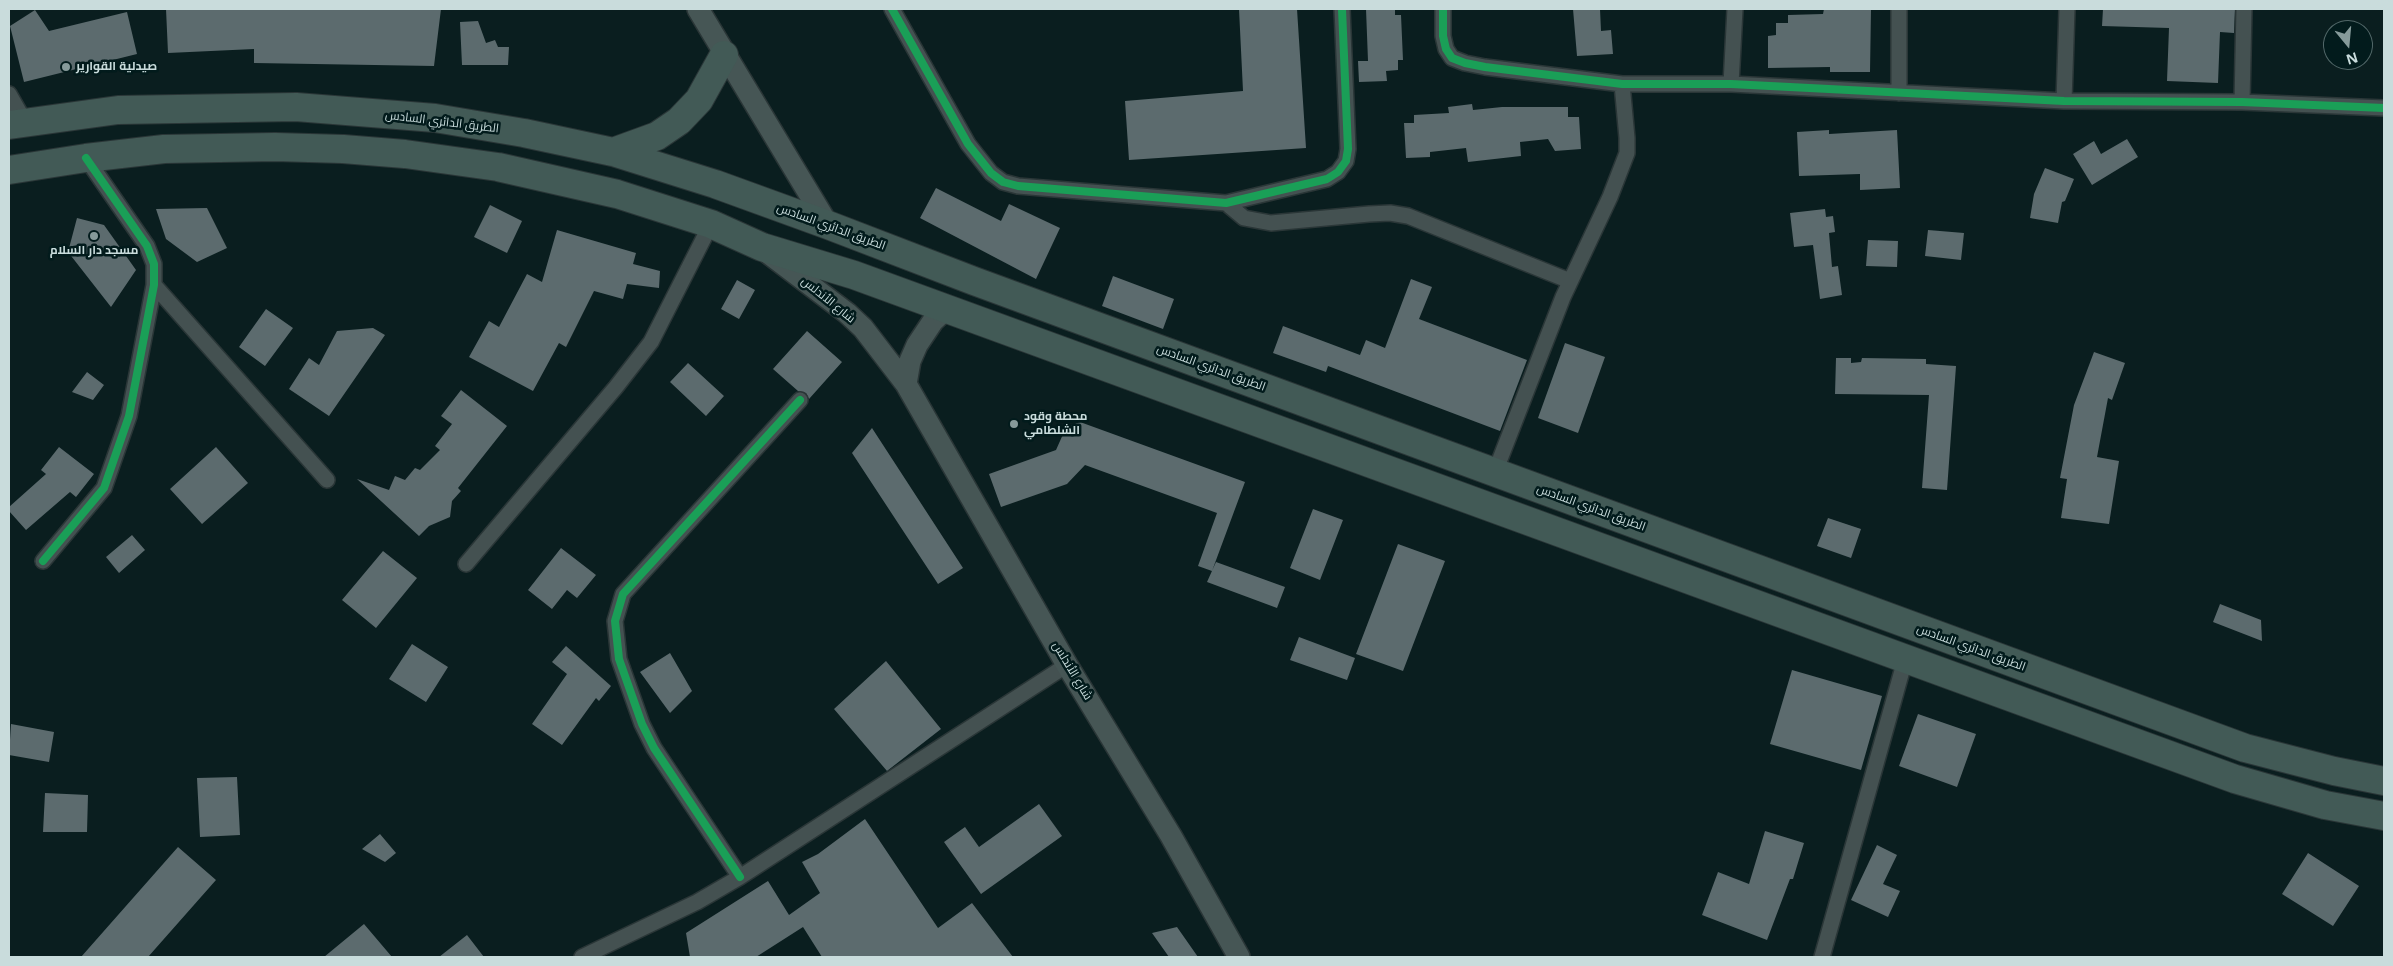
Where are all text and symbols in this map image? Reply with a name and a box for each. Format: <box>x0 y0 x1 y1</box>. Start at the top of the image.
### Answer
north arrow <box>2323 20 2373 70</box>
text: N <box>2344 48 2360 70</box>
place label: صيدلية القوارير <box>76 60 157 74</box>
marker: صيدلية القوارير <box>60 61 72 73</box>
street label: الطريق الدائري السادس <box>384 108 500 136</box>
street label: الطريق الدائري السادس <box>775 201 887 253</box>
marker: مسجد دار السلام <box>88 230 100 242</box>
place label: مسجد دار السلام <box>50 244 138 258</box>
street label: شارع الأندلس <box>798 274 858 326</box>
street label: الطريق الدائري السادس <box>1155 342 1267 394</box>
place label: محطة وقود الشلطامي <box>1024 410 1088 438</box>
marker: محطة وقود الشلطامي <box>1008 418 1020 430</box>
street label: الطريق الدائري السادس <box>1535 482 1647 534</box>
street label: الطريق الدائري السادس <box>1915 622 2027 674</box>
street label: شارع الأندلس <box>1049 639 1095 703</box>

